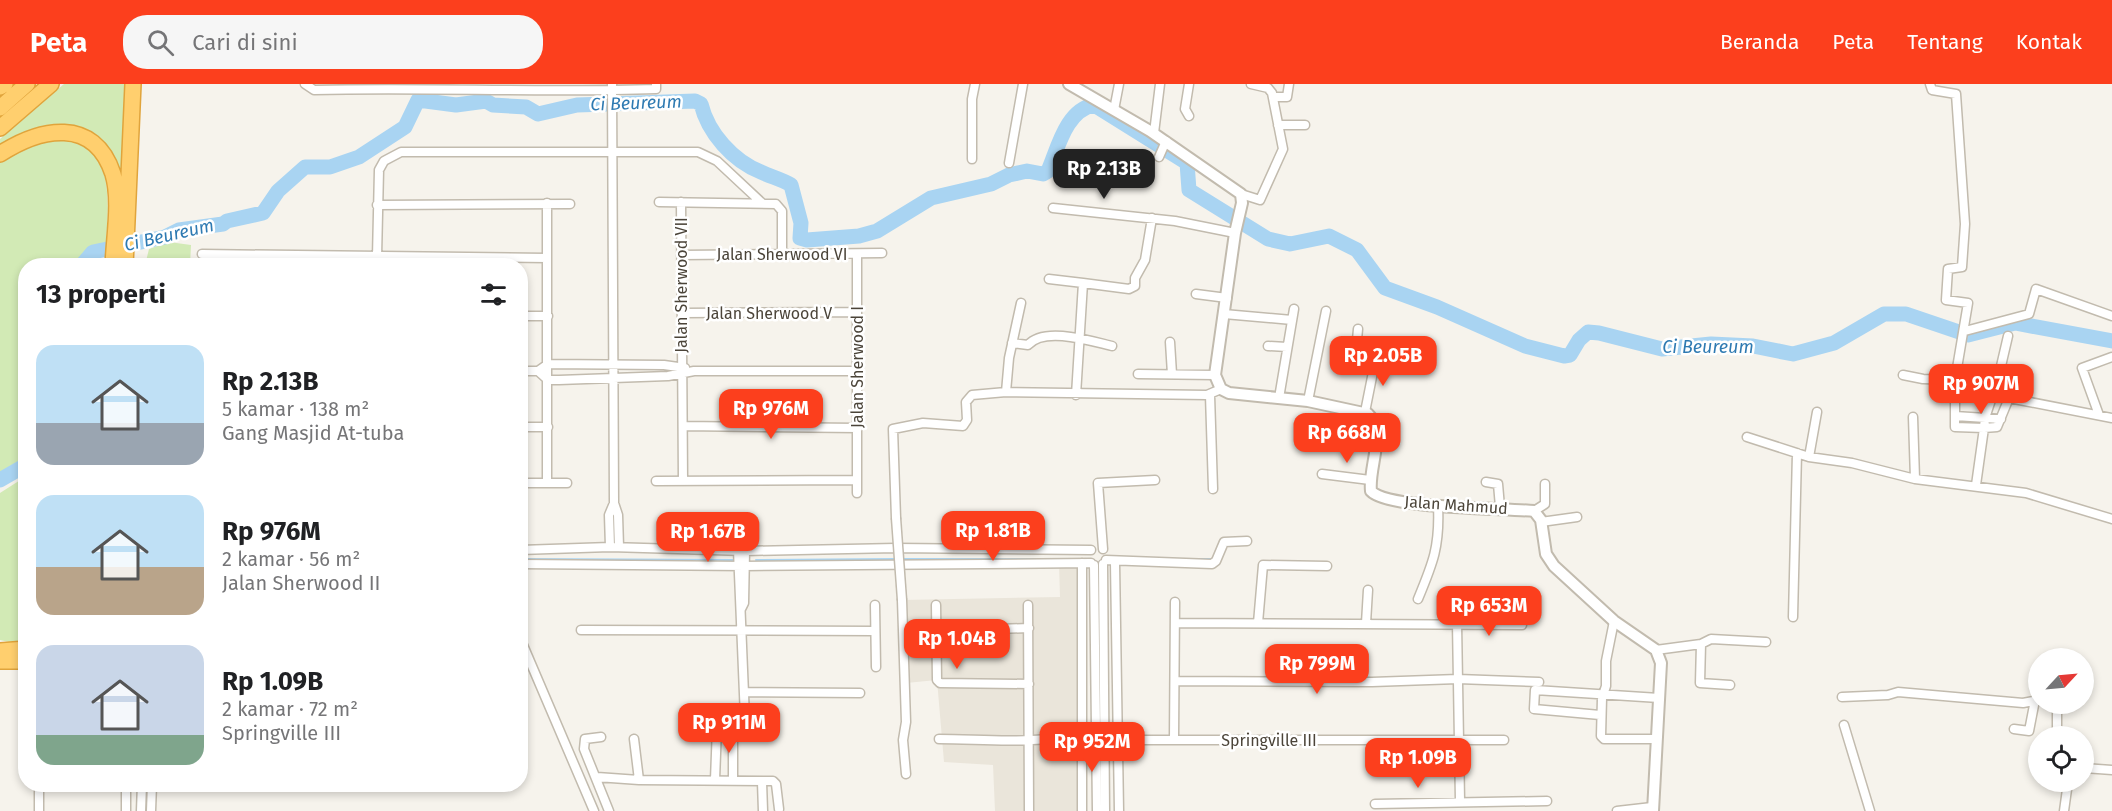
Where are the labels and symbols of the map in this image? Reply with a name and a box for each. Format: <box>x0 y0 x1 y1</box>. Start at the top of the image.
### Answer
water label: Ci Beureum <box>590 90 682 116</box>
pin: Rp 2.13B <box>1042 149 1166 200</box>
water label: Ci Beureum <box>122 214 216 256</box>
street label: Jalan Sherwood VII <box>672 217 691 353</box>
street label: Jalan Sherwood VI <box>717 245 847 264</box>
street label: Jalan Sherwood V <box>706 304 832 323</box>
street label: Jalan Sherwood I <box>848 306 867 428</box>
pin: Rp 2.05B <box>1321 336 1445 387</box>
water label: Ci Beureum <box>1662 336 1754 358</box>
pin: Rp 907M <box>1926 364 2036 415</box>
pin: Rp 976M <box>716 389 826 440</box>
pin: Rp 668M <box>1292 413 1402 464</box>
street label: Jalan Mahmud <box>1404 492 1508 518</box>
pin: Rp 1.81B <box>931 511 1055 562</box>
pin: Rp 1.67B <box>646 512 770 563</box>
pin: Rp 653M <box>1434 586 1544 637</box>
pin: Rp 1.04B <box>895 619 1019 670</box>
pin: Rp 799M <box>1262 644 1372 695</box>
north arrow <box>2028 648 2094 714</box>
pin: Rp 911M <box>674 703 784 754</box>
pin: Rp 952M <box>1037 722 1147 773</box>
street label: Springville III <box>1221 731 1317 750</box>
pin: Rp 1.09B <box>1356 738 1480 789</box>

